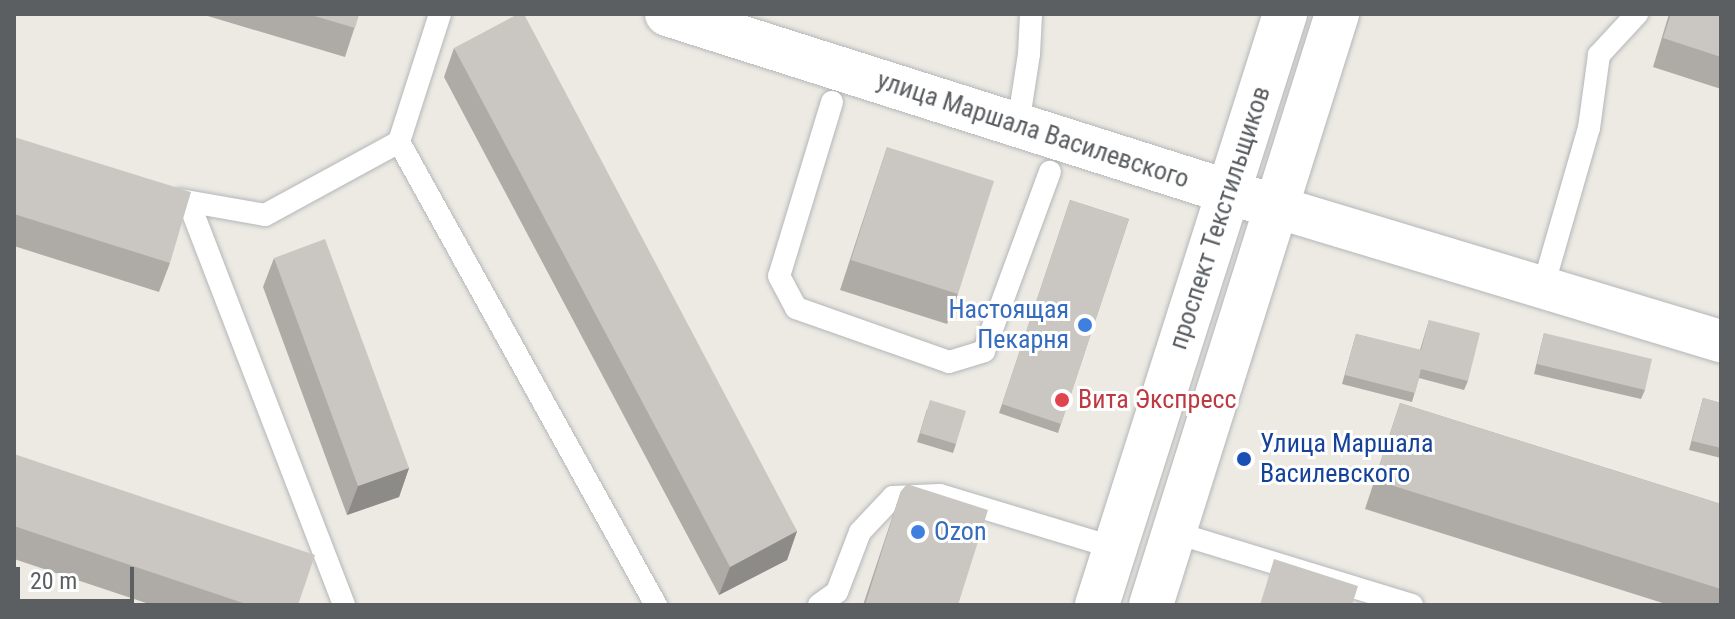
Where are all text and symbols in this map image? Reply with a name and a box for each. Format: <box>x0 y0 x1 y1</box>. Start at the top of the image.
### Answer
street label: улица Маршала Василевского <box>873 65 1193 195</box>
street label: проспект Текстильщиков <box>1163 82 1277 354</box>
place label: Настоящая Пекарня <box>949 294 1069 356</box>
marker: Настоящая Пекарня <box>1076 316 1094 334</box>
place label: Вита Экспресс <box>1078 384 1237 416</box>
marker: Вита Экспресс <box>1053 391 1071 409</box>
place label: Улица Маршала Василевского <box>1260 428 1433 490</box>
marker: Улица Маршала Василевского <box>1235 450 1253 468</box>
place label: Ozon <box>934 516 986 548</box>
marker: Ozon <box>909 523 927 541</box>
scale bar <box>20 551 138 601</box>
text: 20 m <box>30 567 77 595</box>

